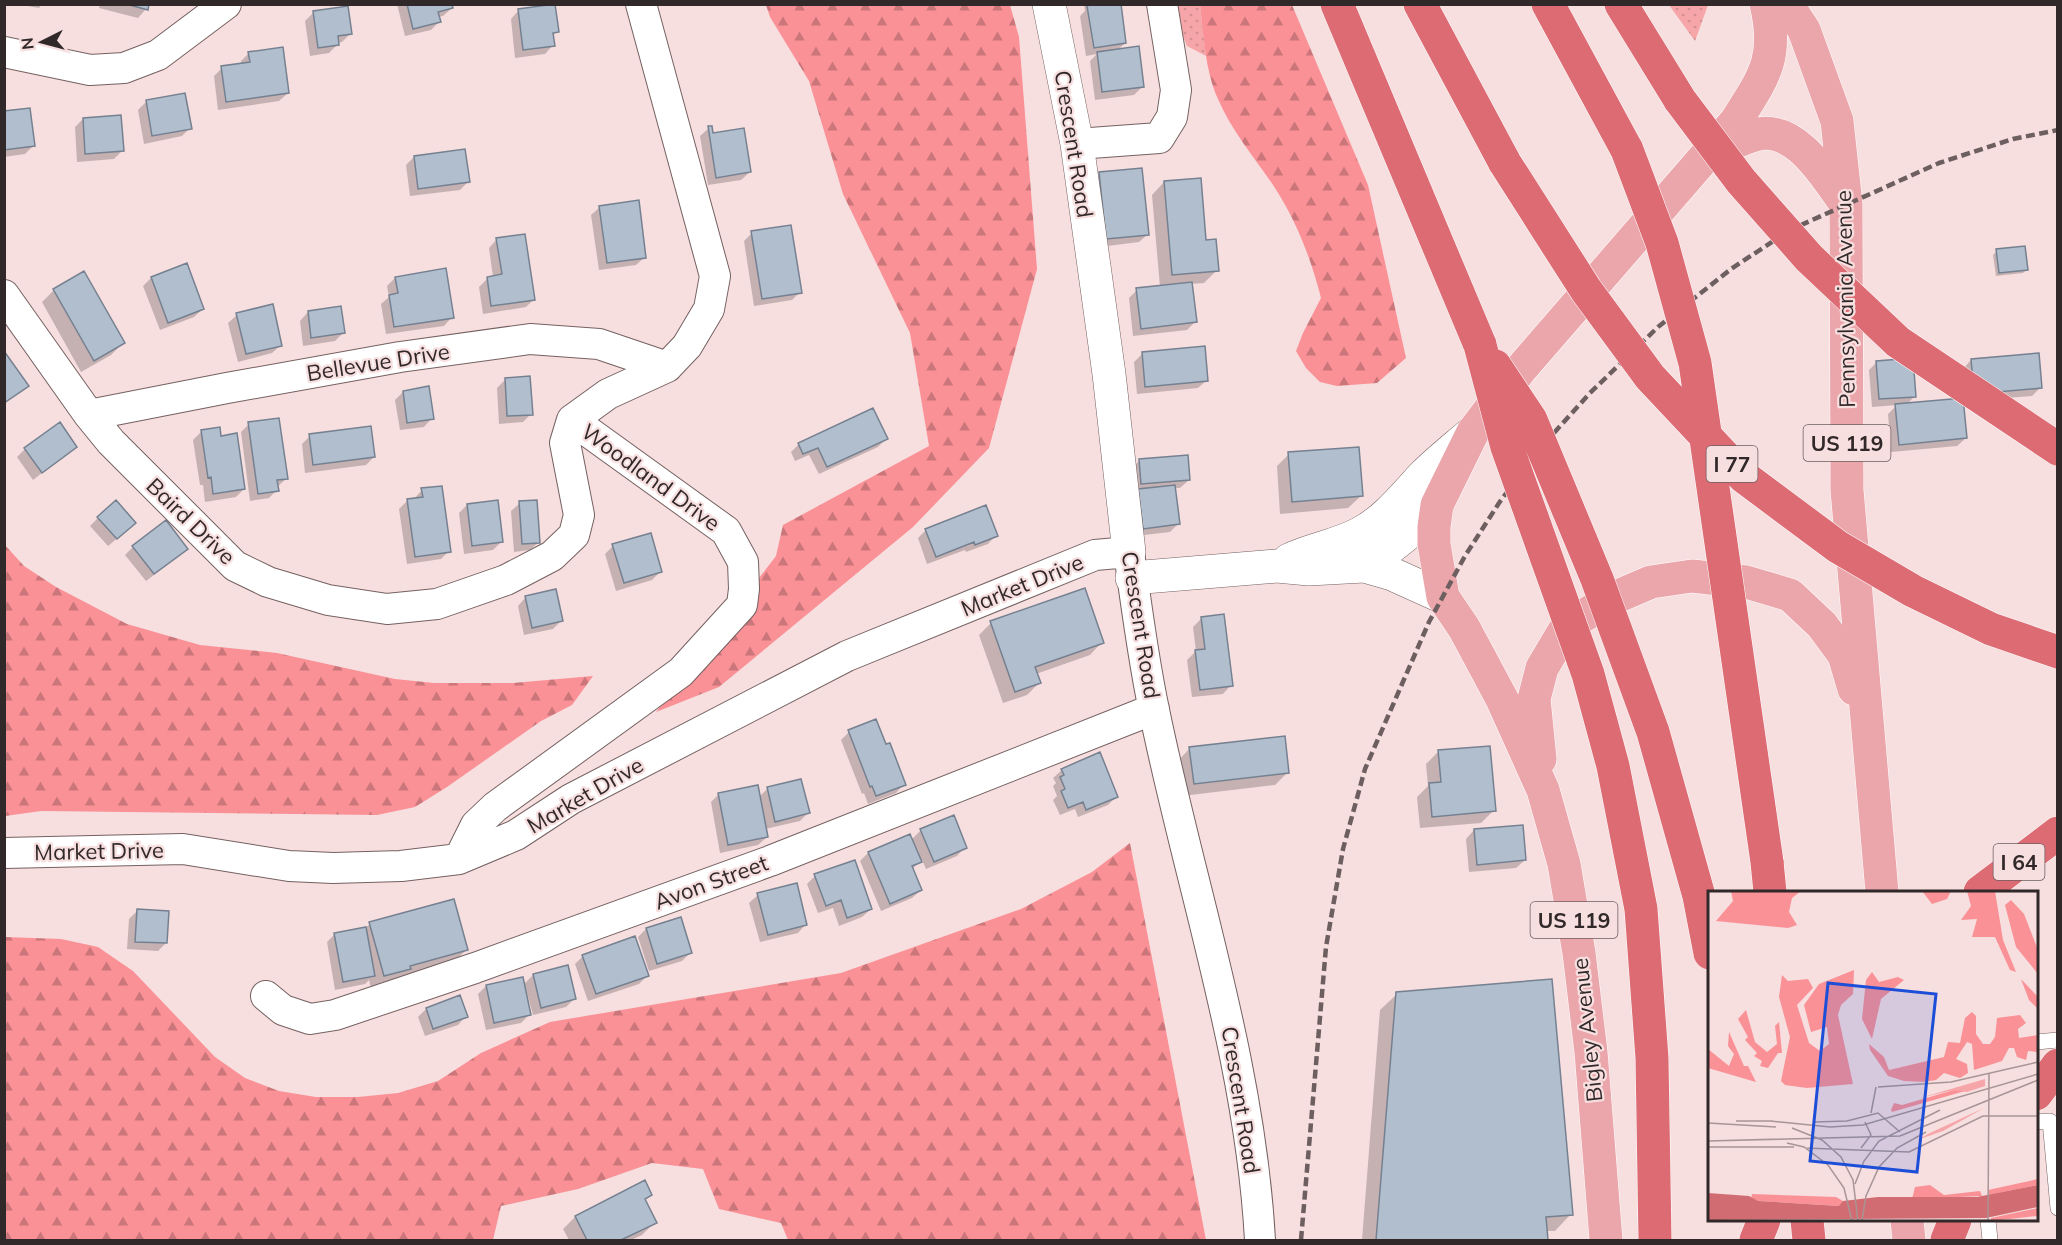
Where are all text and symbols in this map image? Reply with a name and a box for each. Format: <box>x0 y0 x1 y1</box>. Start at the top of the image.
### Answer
north arrow <box>12 12 72 72</box>
text: N <box>17 37 38 51</box>
street label: Crescent Road <box>1049 68 1099 220</box>
street label: Pennsylvania Avenue <box>1829 190 1861 408</box>
street label: Bellevue Drive <box>304 337 452 387</box>
street label: Woodland Drive <box>576 417 726 537</box>
road number: US 119 <box>1804 425 1890 461</box>
road number: I 77 <box>1706 446 1758 482</box>
street label: Baird Drive <box>141 472 241 570</box>
street label: Market Drive <box>957 548 1087 622</box>
street label: Crescent Road <box>1116 549 1166 701</box>
street label: Market Drive <box>522 750 648 840</box>
street label: Market Drive <box>34 836 164 866</box>
road number: I 64 <box>1994 844 2044 880</box>
street label: Avon Street <box>650 848 772 916</box>
inset map <box>1708 891 2038 1221</box>
road number: US 119 <box>1530 902 1618 938</box>
street label: Bigley Avenue <box>1566 957 1608 1103</box>
street label: Crescent Road <box>1216 1024 1266 1176</box>

